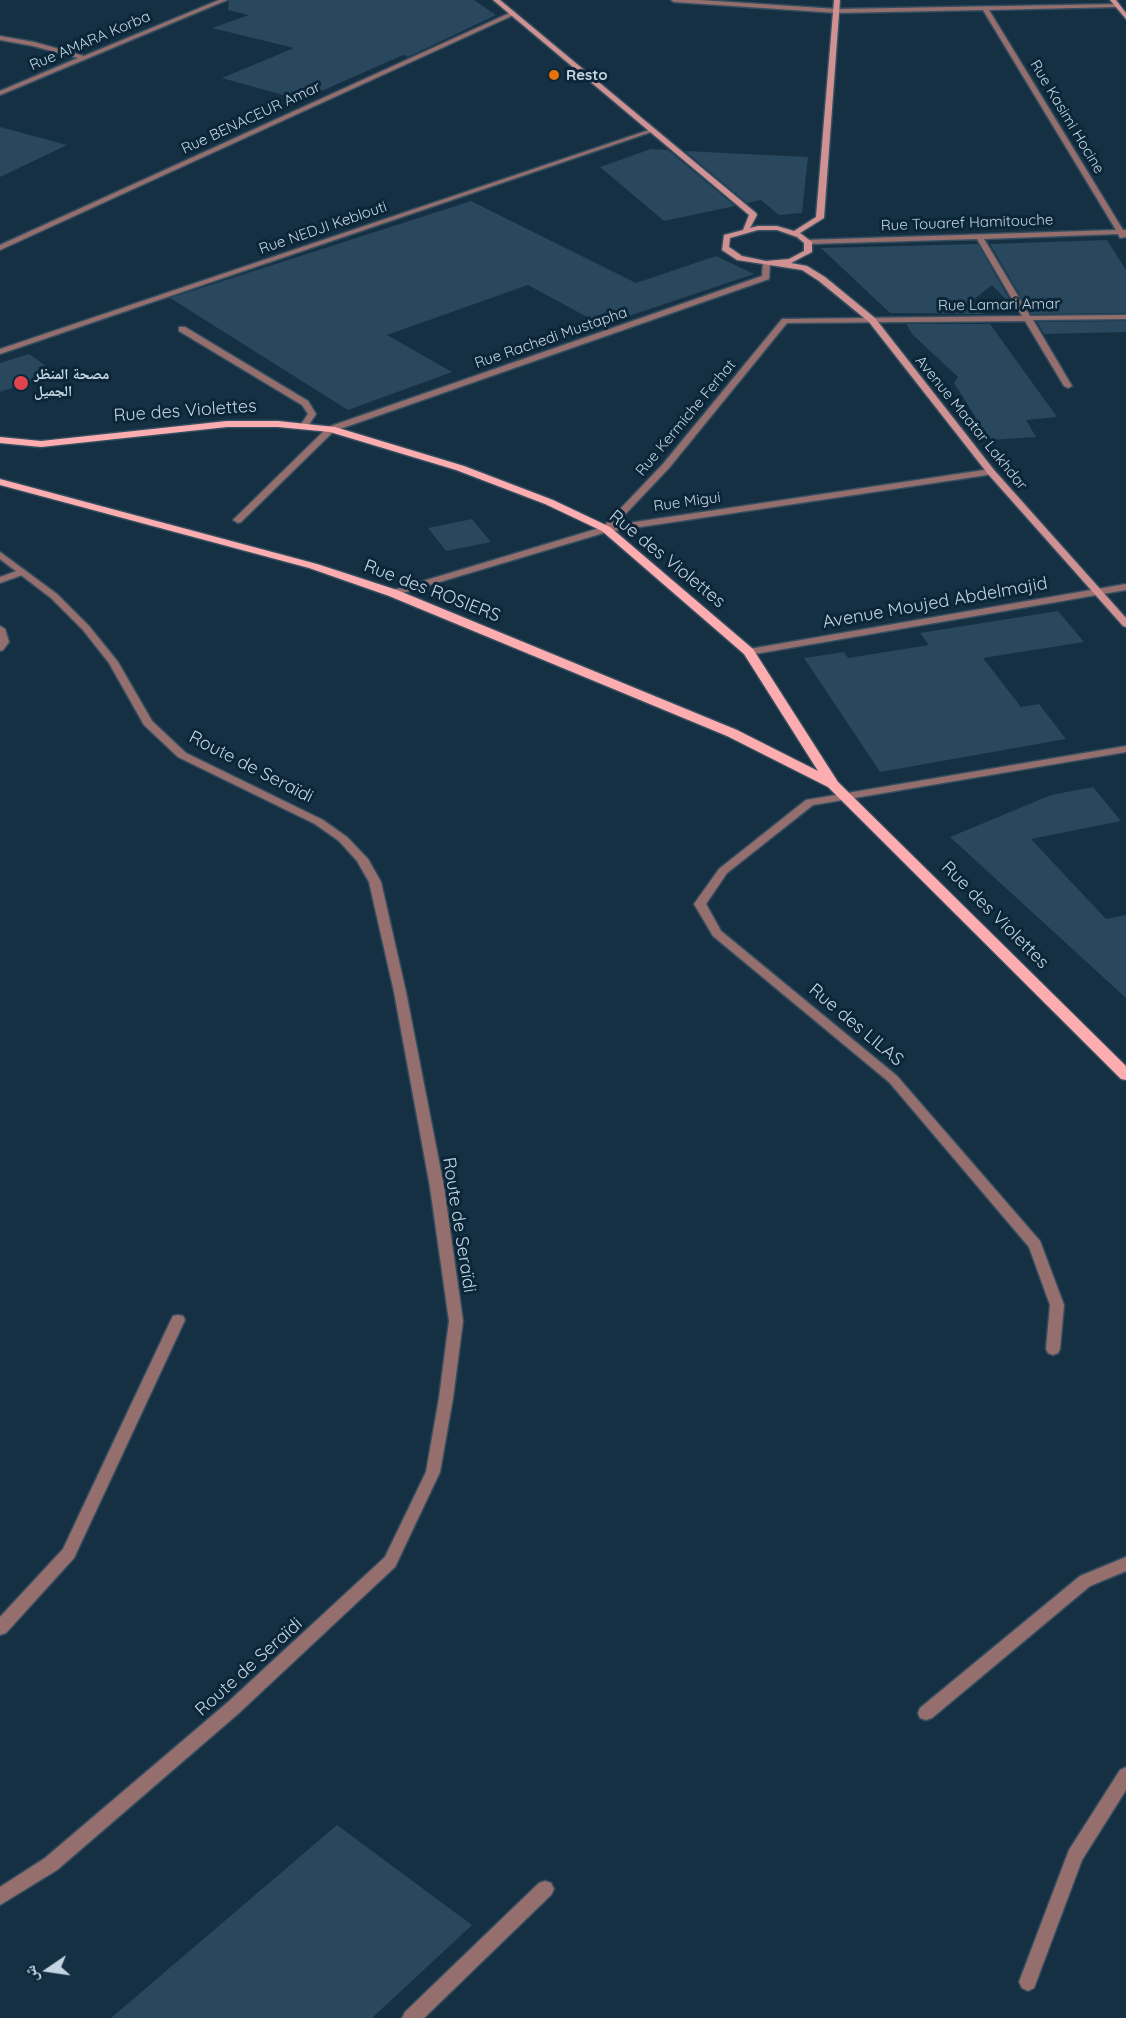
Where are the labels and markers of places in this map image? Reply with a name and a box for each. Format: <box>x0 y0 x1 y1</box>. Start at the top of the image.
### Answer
place label: Resto <box>566 66 608 84</box>
marker: Resto <box>547 68 561 82</box>
place label: مصحة المنظر الجميل <box>34 365 109 400</box>
marker: مصحة المنظر الجميل <box>12 374 30 392</box>

